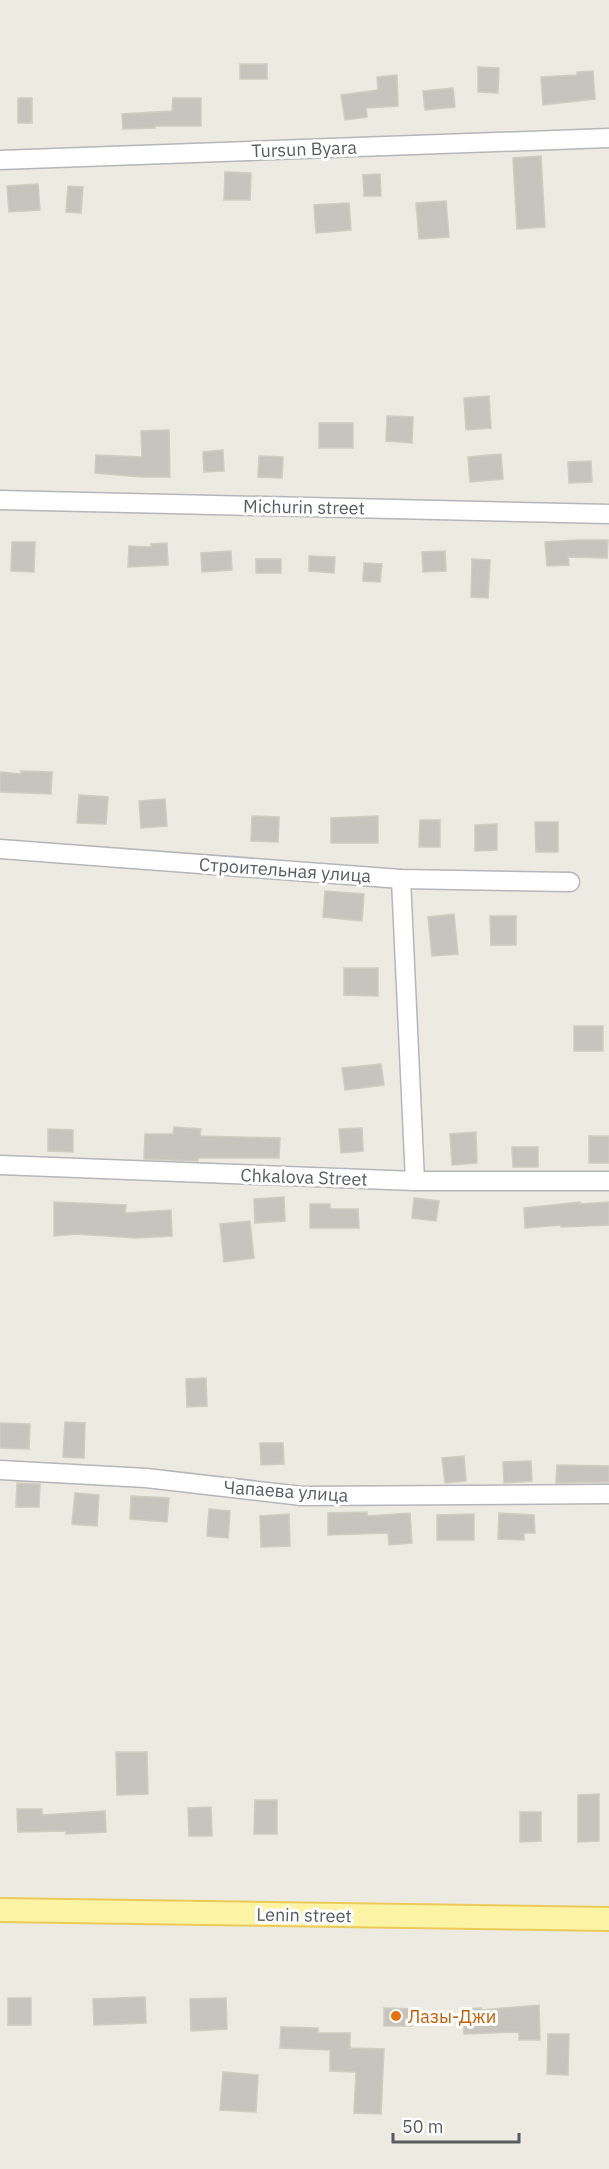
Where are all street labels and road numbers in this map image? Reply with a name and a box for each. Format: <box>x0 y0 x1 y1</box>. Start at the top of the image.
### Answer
street label: Tursun Byara <box>251 136 358 162</box>
street label: Michurin street <box>243 494 365 520</box>
street label: Строительная улица <box>198 853 372 888</box>
street label: Chkalova Street <box>240 1163 368 1191</box>
street label: Чапаева улица <box>223 1475 349 1507</box>
street label: Lenin street <box>256 1903 352 1927</box>

